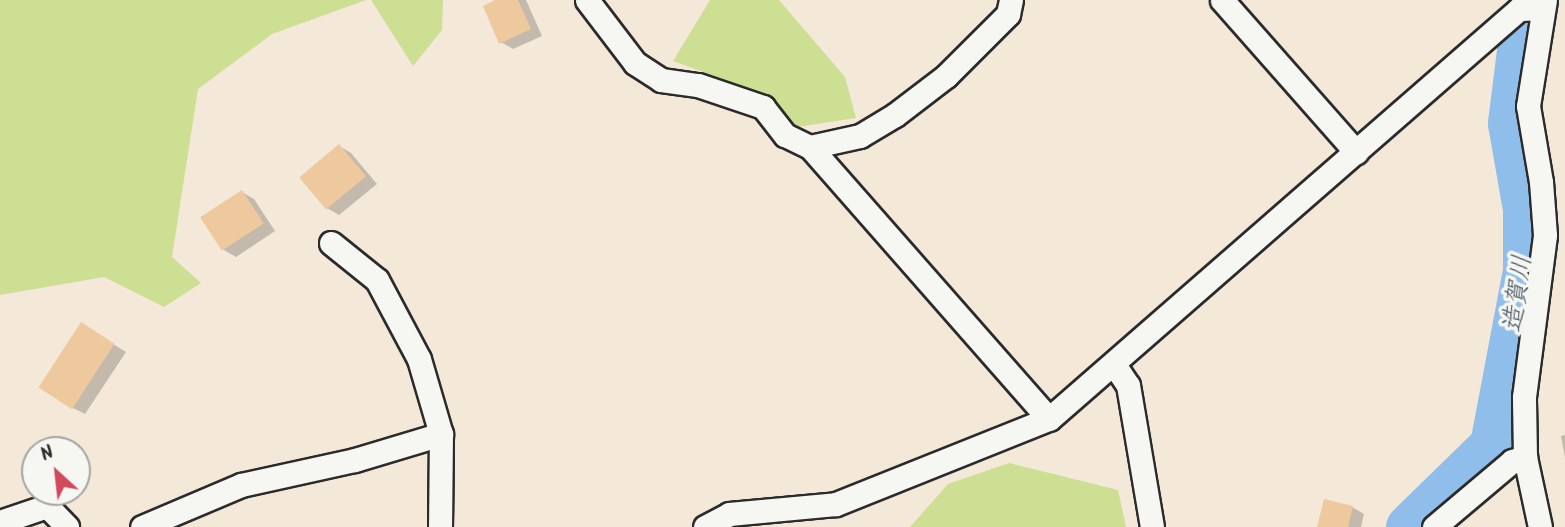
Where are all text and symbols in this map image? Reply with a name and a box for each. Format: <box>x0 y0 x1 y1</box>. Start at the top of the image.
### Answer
water label: 造賀川 <box>1498 253 1540 335</box>
north arrow <box>21 436 91 506</box>
text: N <box>35 438 60 470</box>

